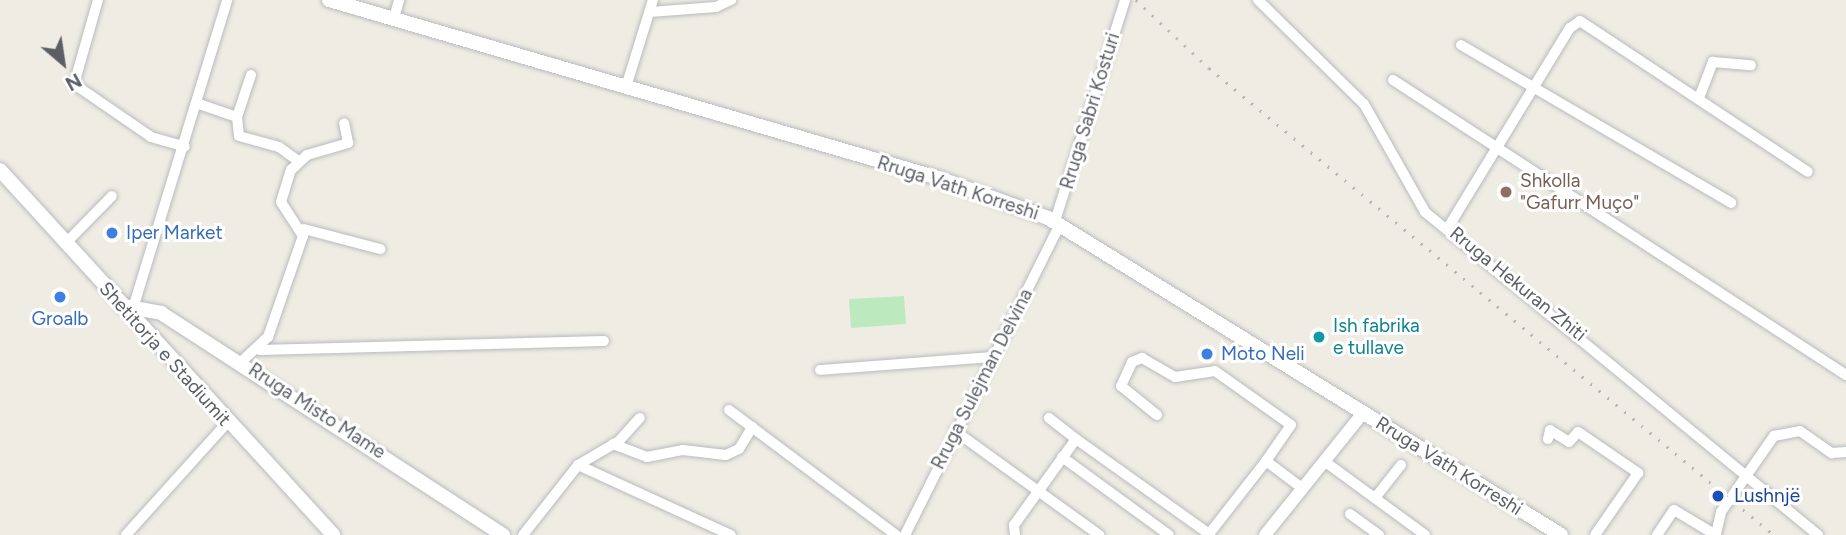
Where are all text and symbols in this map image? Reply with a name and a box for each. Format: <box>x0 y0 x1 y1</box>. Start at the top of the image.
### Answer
north arrow <box>28 28 98 98</box>
street label: Rruga Sabri Kosturi <box>1055 30 1125 192</box>
text: N <box>61 68 85 95</box>
street label: Rruga Vath Korreshi <box>874 151 1042 225</box>
place label: Shkolla "Gafurr Muço" <box>1520 170 1639 214</box>
marker: Shkolla "Gafurr Muço" <box>1498 184 1514 200</box>
place label: Iper Market <box>126 222 223 244</box>
street label: Rruga Hekuran Zhiti <box>1445 222 1591 346</box>
marker: Iper Market <box>104 225 120 241</box>
street label: Shetitorja e Stadiumit <box>94 277 236 431</box>
street label: Rruga Sulejman Delvina <box>927 285 1037 473</box>
marker: Groalb <box>52 289 68 305</box>
place label: Groalb <box>32 308 88 330</box>
place label: Ish fabrika e tullave <box>1333 315 1420 359</box>
marker: Ish fabrika e tullave <box>1311 329 1327 345</box>
place label: Moto Neli <box>1221 343 1305 365</box>
marker: Moto Neli <box>1199 346 1215 362</box>
street label: Rruga Misto Mame <box>244 358 390 464</box>
street label: Rruga Vath Korreshi <box>1371 412 1527 520</box>
place label: Lushnjë <box>1734 485 1800 507</box>
marker: Lushnjë <box>1708 486 1728 506</box>

